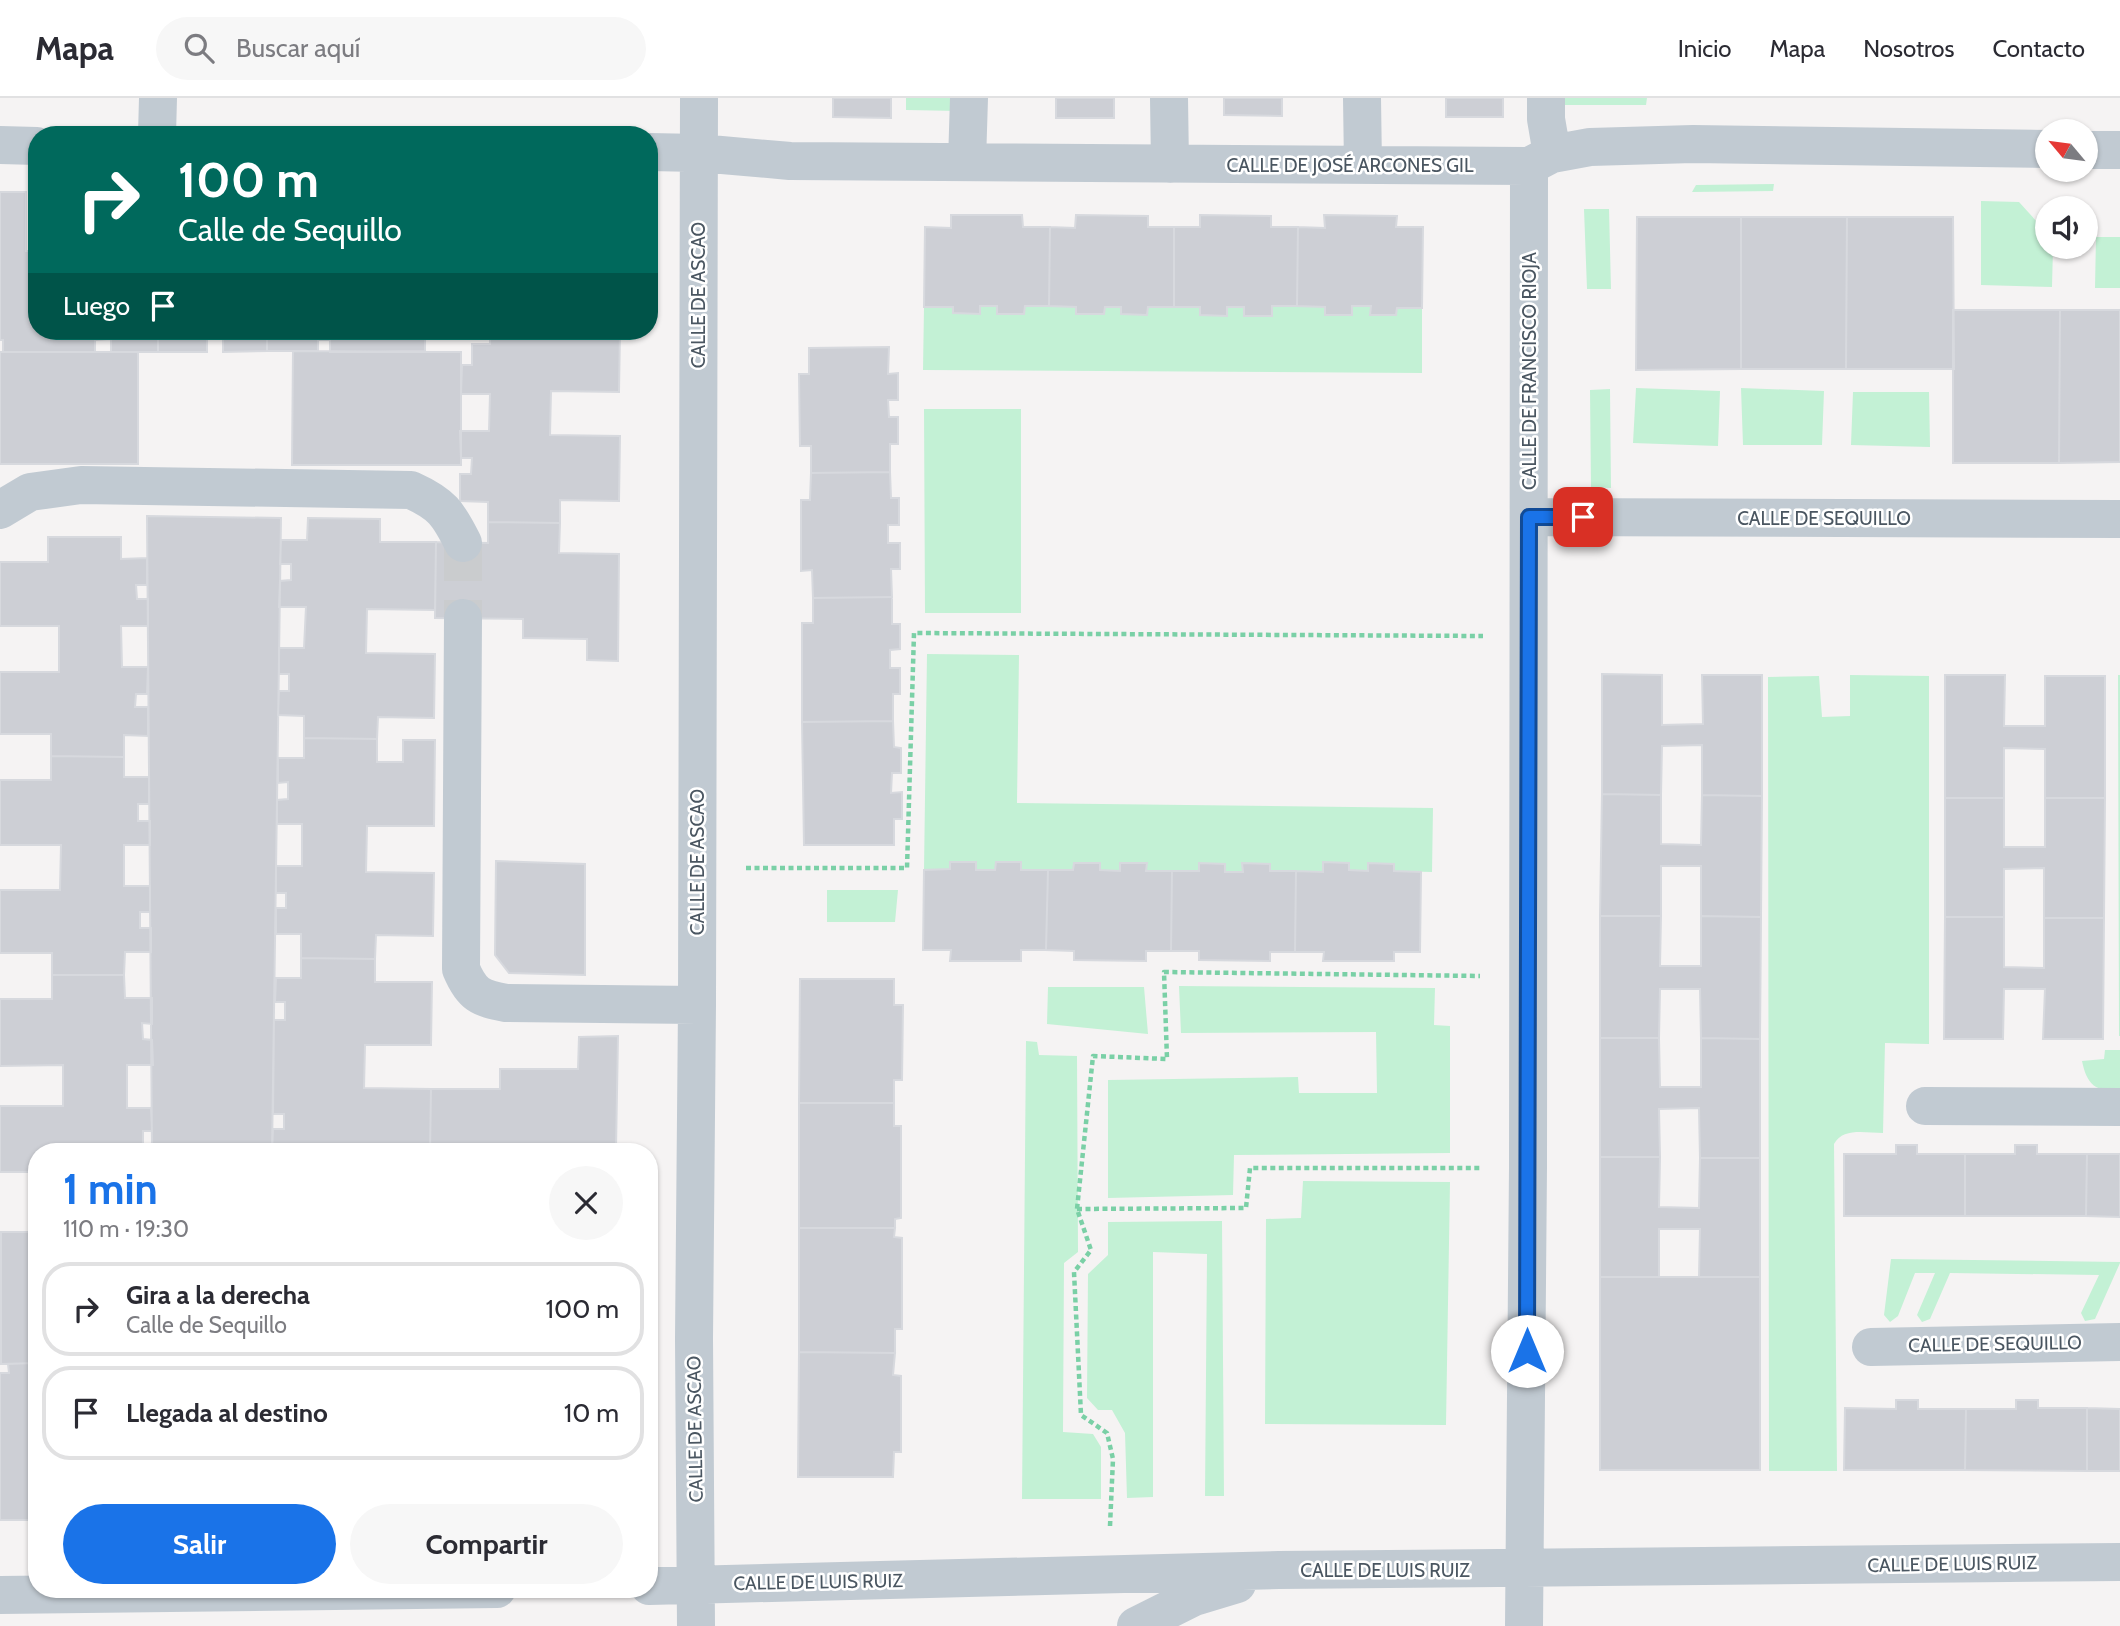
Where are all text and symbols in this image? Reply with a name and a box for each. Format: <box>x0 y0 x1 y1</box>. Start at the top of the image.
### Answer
search box <box>156 17 646 80</box>
text: Mapa <box>35 28 114 68</box>
icon: search <box>180 29 218 67</box>
text: Buscar aquí <box>236 32 360 64</box>
text: Inicio <box>1678 34 1731 63</box>
text: Mapa <box>1769 34 1825 63</box>
text: Nosotros <box>1863 34 1954 63</box>
text: Contacto <box>1992 34 2085 63</box>
north arrow <box>2035 119 2098 182</box>
map controls <box>2035 119 2098 259</box>
text: 100 m <box>178 150 319 209</box>
street label: CALLE DE JOSÉ ARCONES GIL <box>1227 153 1474 177</box>
icon: right <box>63 154 154 245</box>
button: sound <box>2035 196 2098 259</box>
text: Calle de Sequillo <box>178 210 402 249</box>
street label: CALLE DE ASCAO <box>687 222 710 368</box>
street label: CALLE DE FRANCISCO RIOJA <box>1518 252 1541 490</box>
icon: arrive <box>144 287 182 325</box>
text: Luego <box>63 290 130 322</box>
pin <box>1553 487 1613 547</box>
icon: arrive <box>1564 498 1602 536</box>
street label: CALLE DE SEQUILLO <box>1737 507 1911 530</box>
street label: CALLE DE ASCAO <box>686 789 709 935</box>
text: 1 min <box>63 1163 158 1215</box>
button: close <box>549 1166 623 1240</box>
text: 110 m · 19:30 <box>63 1215 189 1243</box>
text: Gira a la derecha <box>126 1279 310 1311</box>
icon: right <box>67 1290 105 1328</box>
text: 100 m <box>546 1293 619 1325</box>
text: Calle de Sequillo <box>126 1311 287 1339</box>
position arrow <box>1490 1314 1564 1388</box>
street label: CALLE DE SEQUILLO <box>1908 1331 2082 1357</box>
street label: CALLE DE ASCAO <box>682 1356 708 1502</box>
icon: arrive <box>67 1394 105 1432</box>
text: Llegada al destino <box>126 1397 328 1429</box>
text: 10 m <box>564 1397 619 1429</box>
button: Salir <box>63 1504 336 1584</box>
button: Compartir <box>350 1504 623 1584</box>
street label: CALLE DE LUIS RUIZ <box>1867 1551 2038 1577</box>
street label: CALLE DE LUIS RUIZ <box>1300 1559 1470 1582</box>
street label: CALLE DE LUIS RUIZ <box>733 1569 904 1595</box>

